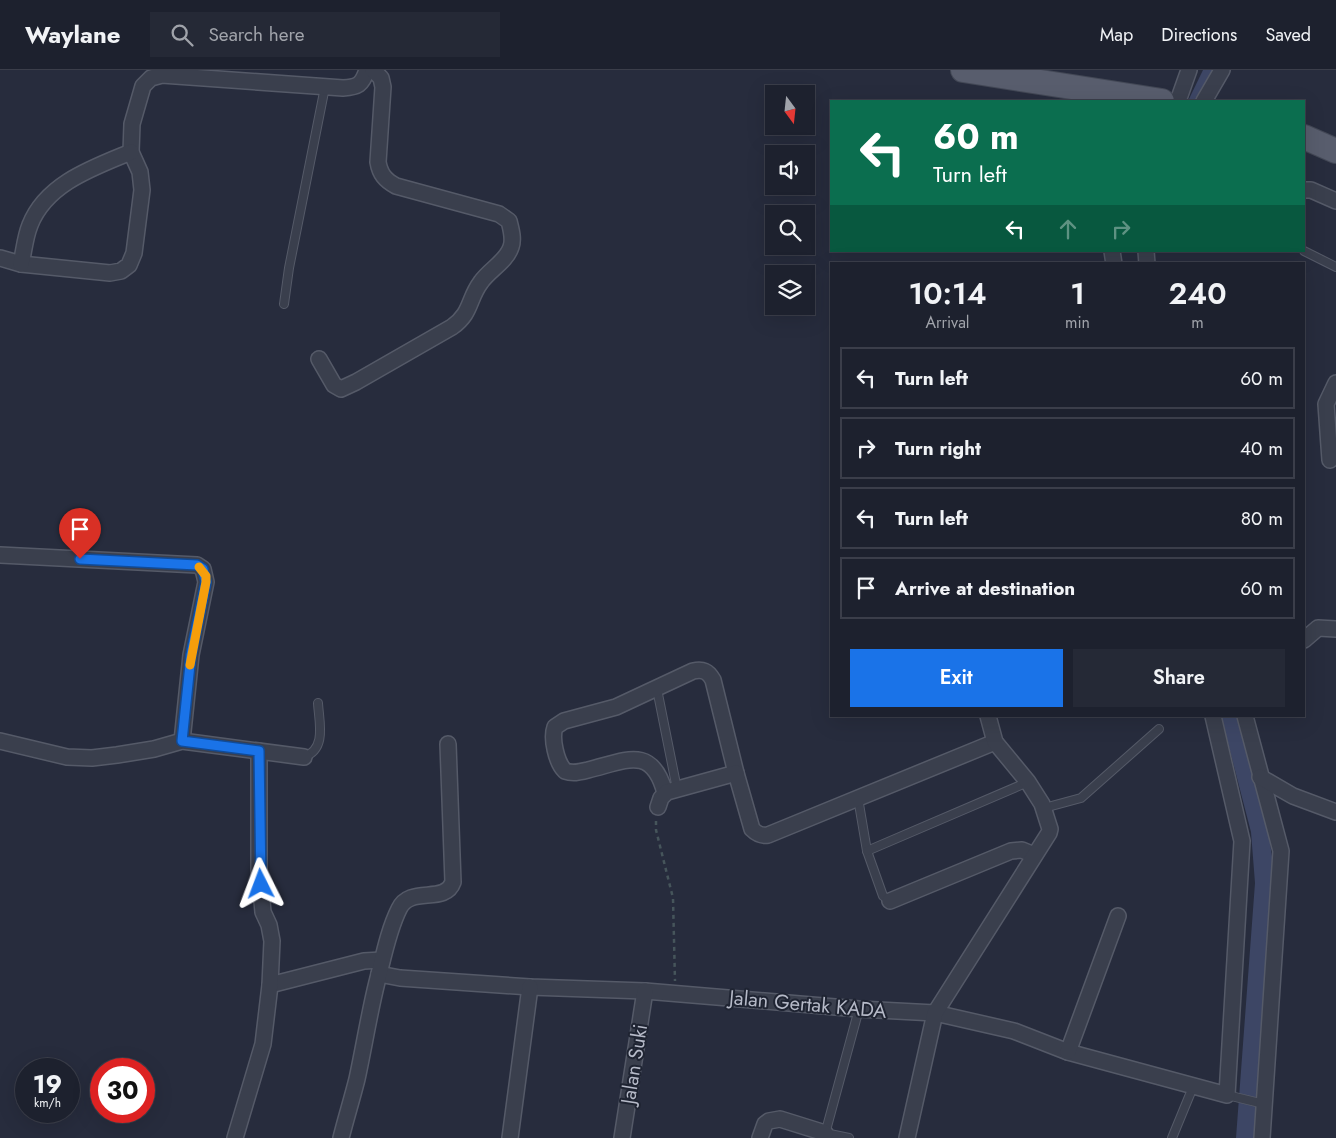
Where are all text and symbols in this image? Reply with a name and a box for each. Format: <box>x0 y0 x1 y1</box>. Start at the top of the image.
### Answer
search box <box>150 12 500 57</box>
text: Waylane <box>25 17 120 52</box>
icon: search <box>168 21 196 49</box>
text: Search here <box>208 21 305 48</box>
text: Map <box>1100 22 1133 48</box>
text: Directions <box>1161 22 1237 48</box>
text: Saved <box>1265 22 1311 48</box>
north arrow <box>765 85 815 135</box>
map controls <box>765 85 815 315</box>
text: 60 m <box>933 112 1019 162</box>
icon: left <box>850 120 915 185</box>
button: sound <box>765 145 815 195</box>
text: Turn left <box>933 158 1007 190</box>
button: search <box>765 205 815 255</box>
icon: left <box>1001 215 1029 243</box>
icon: ahead <box>1054 215 1082 243</box>
icon: right <box>1107 215 1135 243</box>
button: layers <box>765 265 815 315</box>
text: 10:14 <box>908 272 987 315</box>
text: 1 <box>1070 272 1085 315</box>
text: 240 <box>1168 272 1227 315</box>
text: Arrival <box>925 311 970 334</box>
text: min <box>1065 311 1090 334</box>
text: m <box>1191 311 1204 334</box>
icon: left <box>852 364 880 392</box>
text: Turn left <box>895 365 968 392</box>
text: 60 m <box>1240 365 1283 392</box>
icon: right <box>852 434 880 462</box>
text: Turn right <box>895 435 981 462</box>
text: 40 m <box>1240 435 1283 462</box>
icon: left <box>852 504 880 532</box>
text: Turn left <box>895 505 968 532</box>
text: 80 m <box>1241 505 1283 532</box>
pin <box>59 508 101 559</box>
icon: arrive <box>66 515 94 543</box>
icon: arrive <box>852 574 880 602</box>
text: Arrive at destination <box>895 575 1075 602</box>
text: 60 m <box>1240 575 1283 602</box>
button: Exit <box>850 649 1063 707</box>
button: Share <box>1073 649 1285 707</box>
position arrow <box>234 857 286 909</box>
street label: Jalan Gertak KADA <box>725 983 889 1026</box>
street label: Jalan Suki <box>613 1022 655 1109</box>
speed limit sign: 30 <box>90 1058 155 1123</box>
text: 19 <box>33 1066 62 1102</box>
text: km/h <box>34 1094 61 1112</box>

